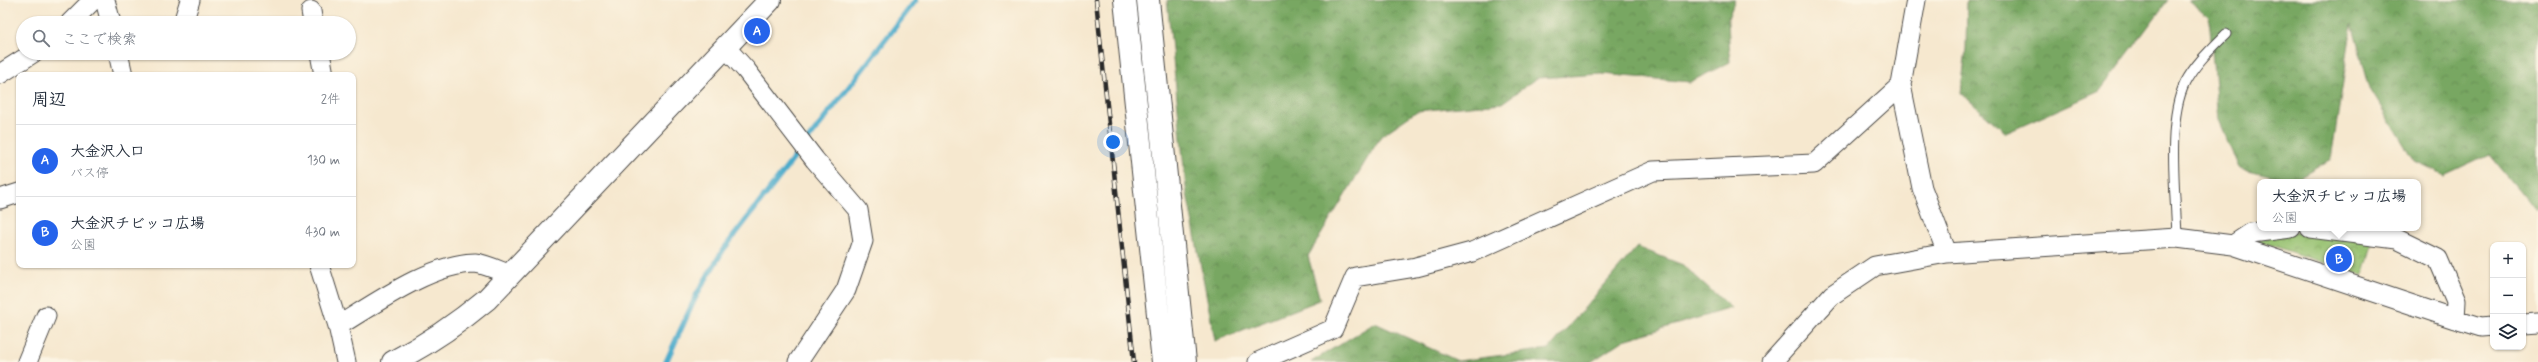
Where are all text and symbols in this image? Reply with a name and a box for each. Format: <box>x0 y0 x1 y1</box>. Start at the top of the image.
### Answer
search box <box>16 16 356 60</box>
pin: A <box>744 16 770 46</box>
icon: search <box>30 27 52 49</box>
text: ここで検索 <box>62 30 137 50</box>
text: 周辺 <box>32 89 66 111</box>
text: 2件 <box>321 91 340 108</box>
your location <box>1103 132 1123 152</box>
text: 大金沢入口 <box>70 142 145 162</box>
text: A <box>41 152 49 169</box>
text: 130 m <box>307 152 340 169</box>
text: バス停 <box>70 165 109 182</box>
popup <box>2257 179 2421 231</box>
text: 大金沢チビッコ広場 <box>2271 187 2407 207</box>
text: 公園 <box>2271 210 2298 227</box>
text: 大金沢チビッコ広場 <box>70 214 205 234</box>
text: B <box>41 224 49 241</box>
text: 430 m <box>305 224 340 241</box>
text: 公園 <box>70 237 96 254</box>
map controls <box>2490 242 2526 350</box>
button: + <box>2490 242 2526 278</box>
pin: B <box>2326 244 2352 274</box>
button: − <box>2490 278 2526 314</box>
button: layers <box>2490 314 2526 350</box>

